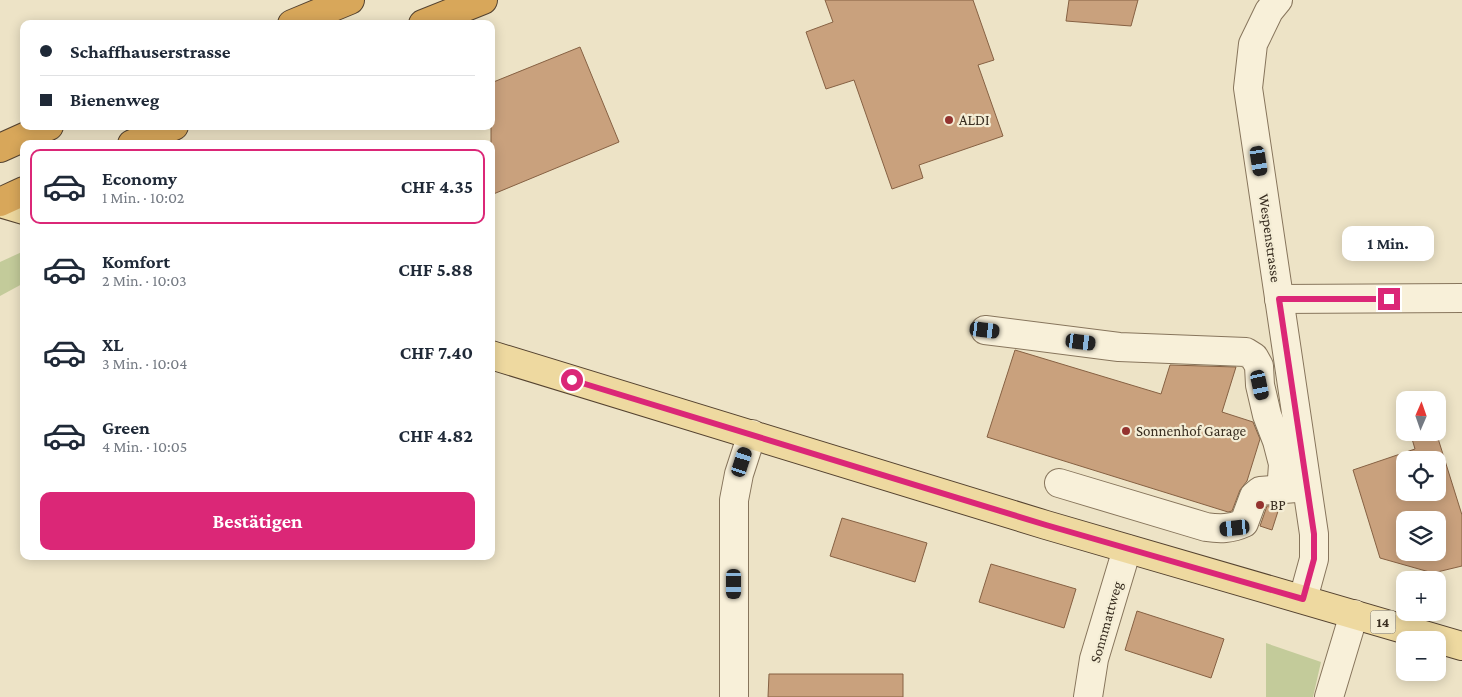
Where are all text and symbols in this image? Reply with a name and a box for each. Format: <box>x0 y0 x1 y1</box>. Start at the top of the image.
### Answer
text: Schaffhauserstrasse <box>70 41 231 62</box>
text: Bienenweg <box>70 89 159 110</box>
place label: ALDI <box>959 112 990 128</box>
marker: ALDI <box>943 114 955 126</box>
car <box>1249 145 1268 177</box>
icon: car <box>42 164 87 209</box>
text: Economy <box>102 168 177 189</box>
text: CHF 4.35 <box>401 176 473 197</box>
text: 1 Min. · 10:02 <box>102 189 184 206</box>
street label: Wespenstrasse <box>1255 193 1284 284</box>
callout: 1 Min. <box>1343 226 1435 262</box>
text: 1 Min. <box>1367 235 1409 252</box>
icon: car <box>42 247 87 292</box>
text: Komfort <box>102 251 170 272</box>
text: CHF 5.88 <box>398 259 473 280</box>
text: 2 Min. · 10:03 <box>102 272 187 289</box>
route end <box>1378 288 1400 310</box>
car <box>969 321 1000 339</box>
icon: car <box>42 330 87 375</box>
car <box>1065 333 1096 351</box>
text: XL <box>102 334 124 355</box>
text: CHF 7.40 <box>400 342 473 363</box>
text: 3 Min. · 10:04 <box>102 355 187 372</box>
route start <box>561 369 583 391</box>
car <box>1249 369 1270 401</box>
north arrow <box>1396 391 1446 441</box>
map controls <box>1396 391 1446 681</box>
icon: car <box>42 413 87 458</box>
text: Green <box>102 417 150 438</box>
place label: Sonnenhof Garage <box>1136 423 1247 440</box>
text: CHF 4.82 <box>399 425 473 446</box>
marker: Sonnenhof Garage <box>1120 425 1132 437</box>
text: 4 Min. · 10:05 <box>102 438 187 455</box>
car <box>730 445 753 479</box>
button: locate <box>1396 451 1446 501</box>
button: Bestätigen <box>40 492 475 550</box>
place label: BP <box>1270 497 1286 513</box>
marker: BP <box>1254 499 1266 511</box>
button: layers <box>1396 511 1446 561</box>
car <box>1219 519 1250 537</box>
car <box>726 569 741 599</box>
button: + <box>1396 571 1446 621</box>
street label: Sonnmattweg <box>1087 579 1126 665</box>
road number: 14 <box>1370 610 1396 634</box>
button: − <box>1396 631 1446 681</box>

